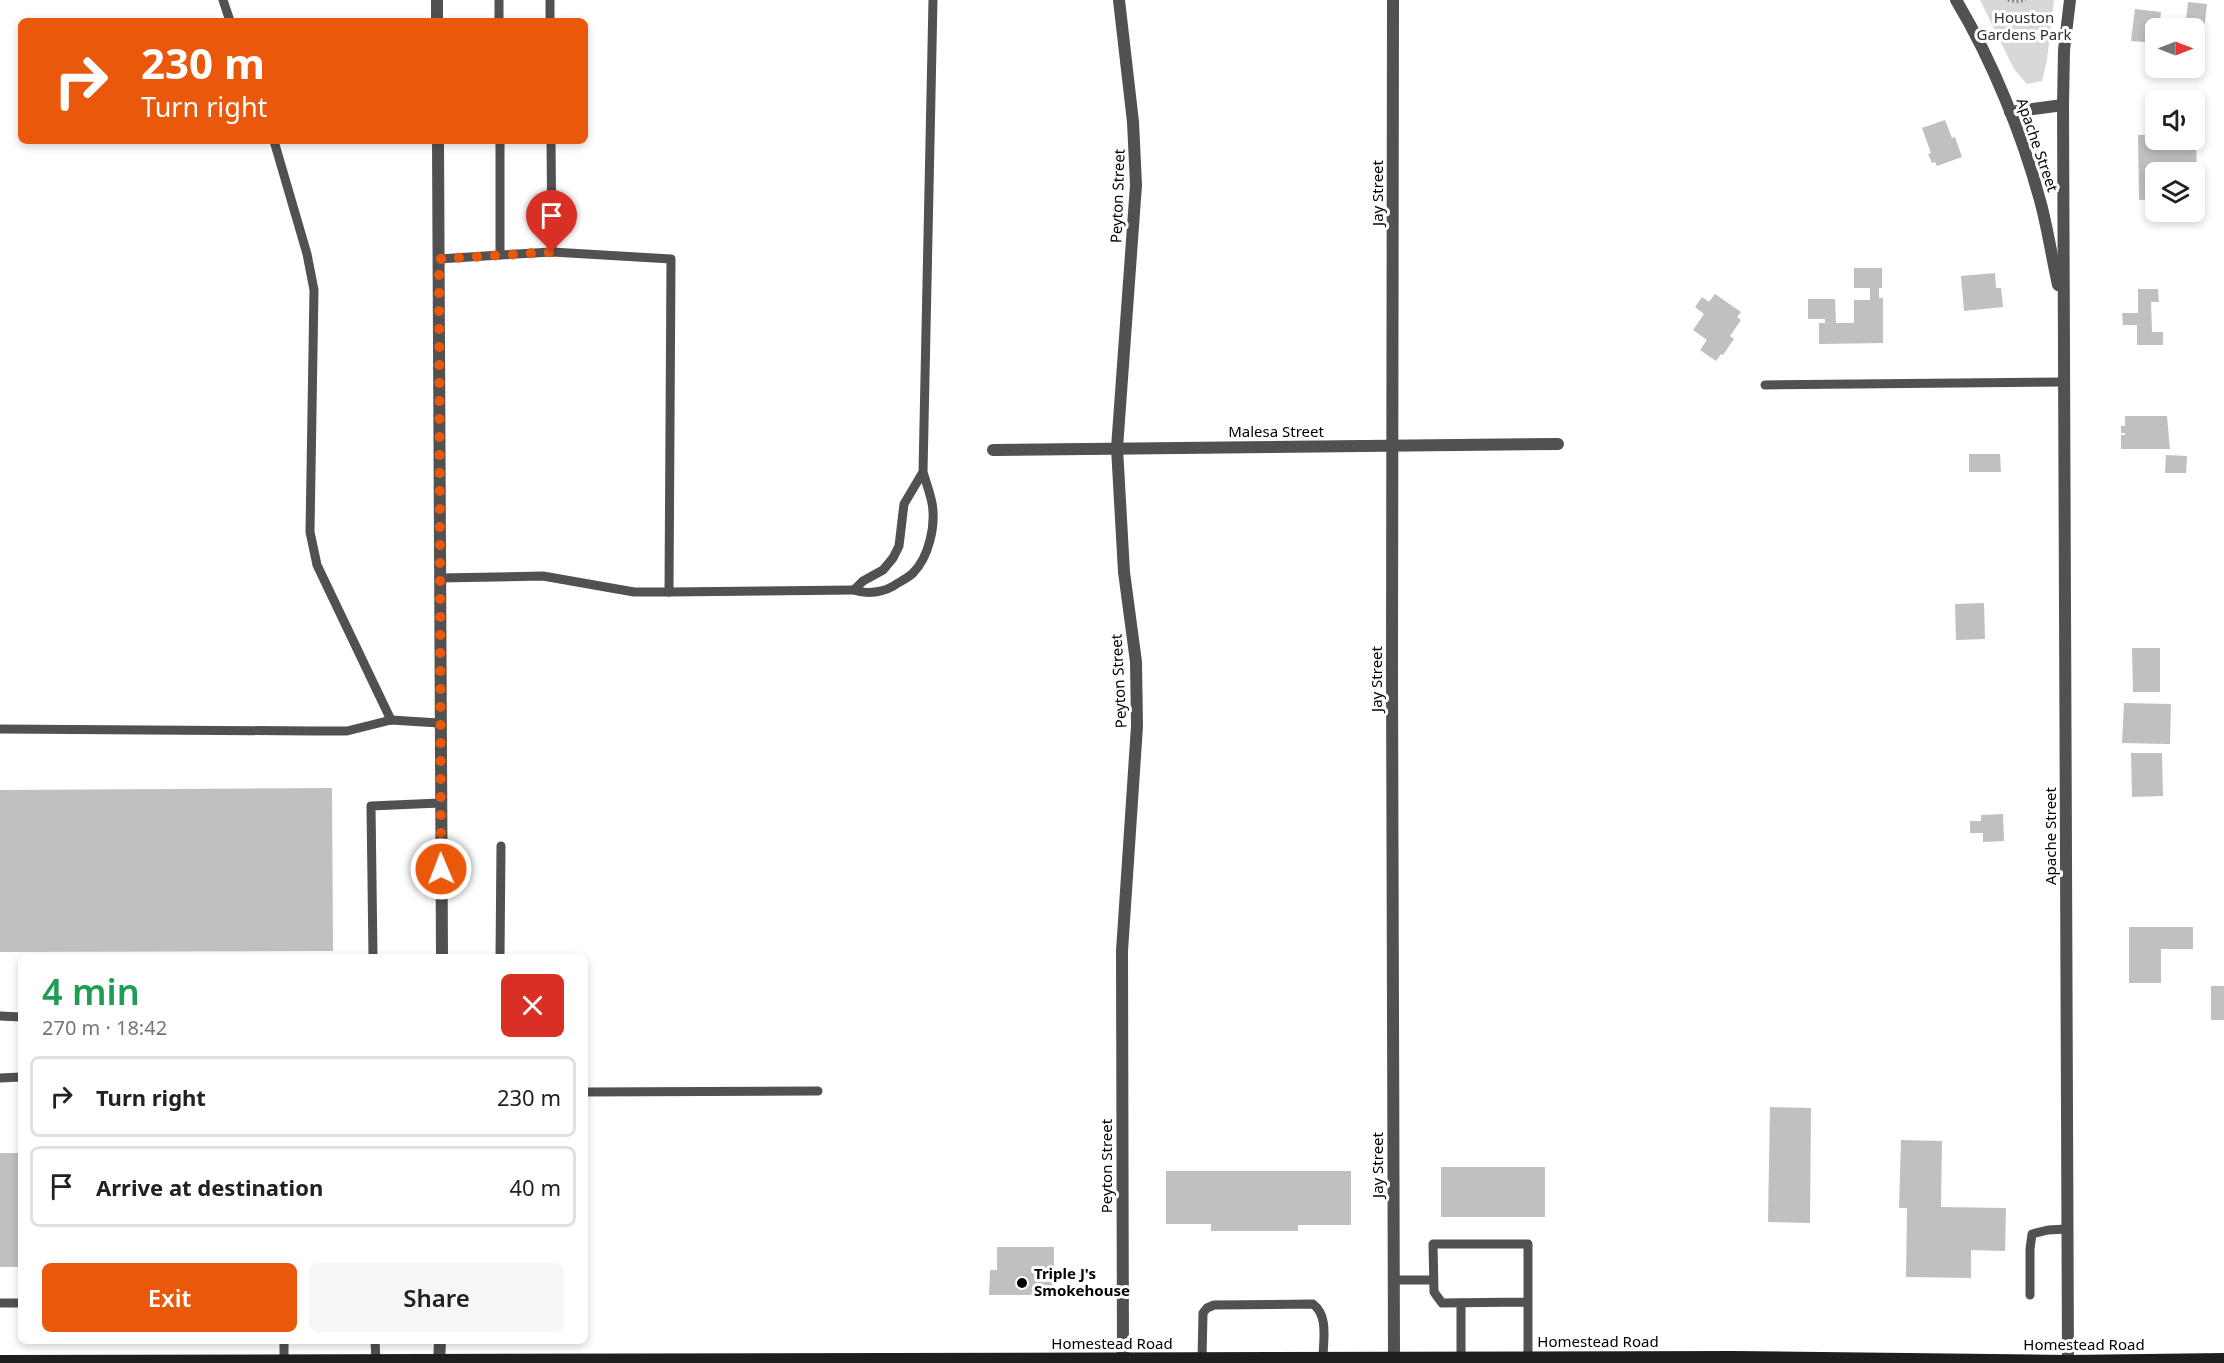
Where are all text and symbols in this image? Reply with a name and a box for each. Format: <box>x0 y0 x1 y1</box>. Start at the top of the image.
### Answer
park label: Houston Gardens Park <box>1977 7 2071 44</box>
north arrow <box>2145 18 2205 78</box>
map controls <box>2145 18 2205 222</box>
text: 230 m <box>141 34 265 91</box>
icon: right <box>42 42 120 120</box>
text: Turn right <box>141 88 267 125</box>
button: sound <box>2145 90 2205 150</box>
street label: Apache Street <box>2013 95 2064 195</box>
street label: Peyton Street <box>1105 148 1129 244</box>
street label: Jay Street <box>1367 159 1387 228</box>
button: layers <box>2145 162 2205 222</box>
pin <box>526 190 577 252</box>
icon: arrive <box>535 199 568 232</box>
street label: Malesa Street <box>1228 421 1324 441</box>
street label: Peyton Street <box>1106 633 1130 729</box>
street label: Jay Street <box>1366 645 1386 714</box>
street label: Apache Street <box>2040 786 2060 885</box>
position arrow <box>409 837 473 901</box>
text: 4 min <box>42 967 140 1016</box>
button: close <box>501 974 564 1037</box>
text: 270 m · 18:42 <box>42 1014 167 1041</box>
icon: right <box>45 1080 78 1113</box>
text: Turn right <box>96 1082 206 1112</box>
text: 230 m <box>497 1082 561 1112</box>
street label: Peyton Street <box>1096 1118 1116 1213</box>
street label: Jay Street <box>1367 1131 1387 1200</box>
icon: arrive <box>45 1170 78 1203</box>
text: Arrive at destination <box>96 1172 323 1202</box>
text: 40 m <box>510 1172 561 1202</box>
button: Exit <box>42 1263 297 1332</box>
button: Share <box>309 1263 564 1332</box>
place label: Triple J's Smokehouse <box>1034 1263 1130 1300</box>
marker: Triple J's Smokehouse <box>1015 1276 1029 1290</box>
street label: Homestead Road <box>1537 1331 1659 1351</box>
street label: Homestead Road <box>1051 1333 1173 1353</box>
street label: Homestead Road <box>2023 1334 2145 1354</box>

